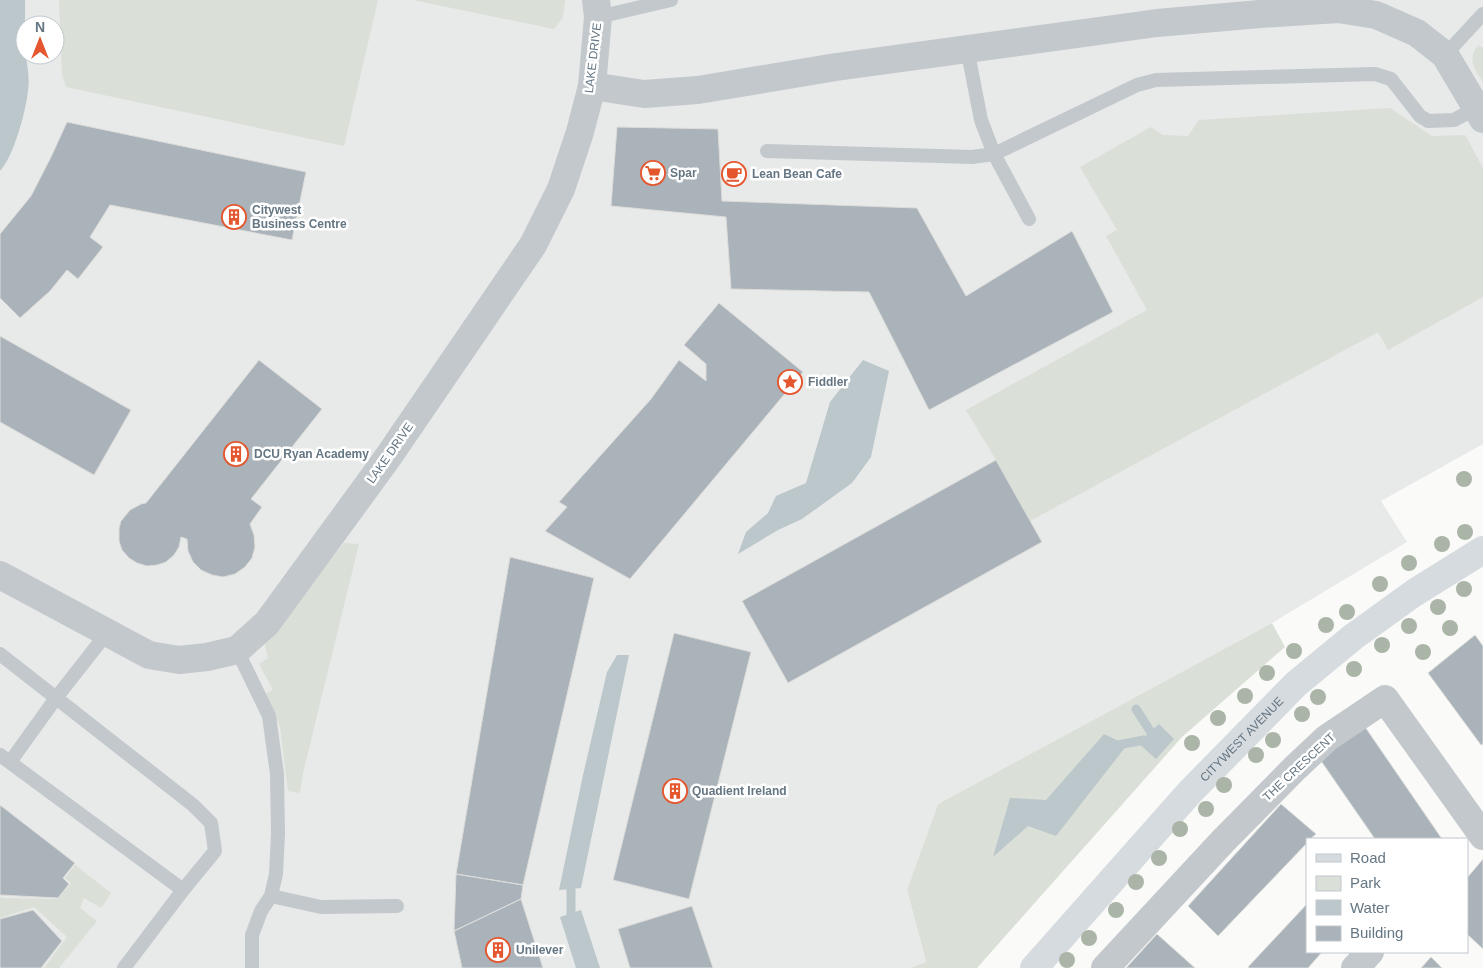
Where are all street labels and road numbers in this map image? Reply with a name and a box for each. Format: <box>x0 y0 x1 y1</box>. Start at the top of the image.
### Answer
street label: LAKE DRIVE <box>582 22 604 94</box>
street label: LAKE DRIVE <box>364 420 416 486</box>
street label: CITYWEST AVENUE <box>1197 694 1286 785</box>
street label: THE CRESCENT <box>1260 730 1338 804</box>

